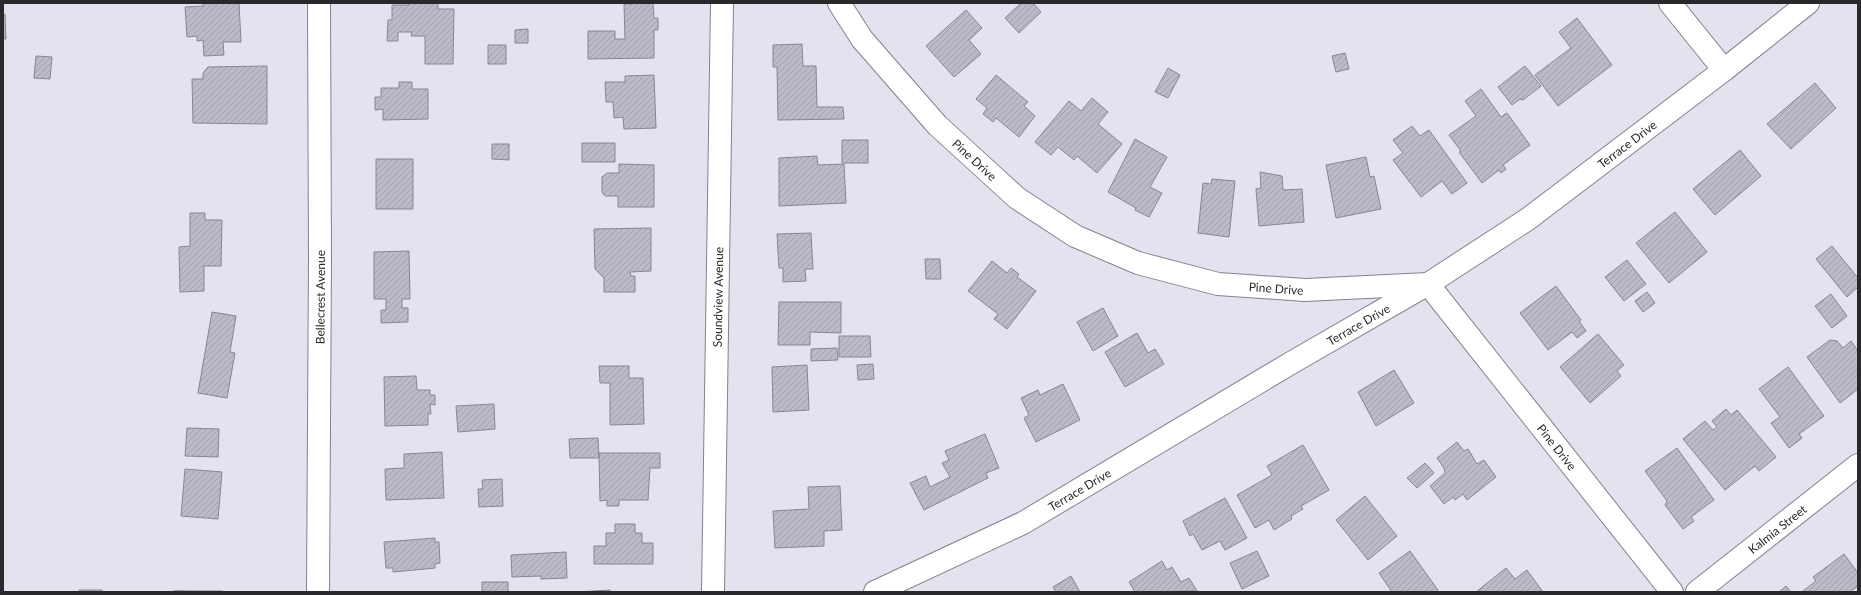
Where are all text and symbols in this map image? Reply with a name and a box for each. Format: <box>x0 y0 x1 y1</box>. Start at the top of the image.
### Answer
street label: Terrace Drive <box>1594 117 1659 171</box>
street label: Pine Drive <box>949 135 1000 184</box>
street label: Soundview Avenue <box>709 247 726 347</box>
street label: Bellecrest Avenue <box>312 250 328 344</box>
street label: Pine Drive <box>1248 279 1304 297</box>
street label: Terrace Drive <box>1324 300 1392 348</box>
street label: Pine Drive <box>1534 421 1580 473</box>
street label: Terrace Drive <box>1045 465 1113 514</box>
street label: Kalmia Street <box>1745 501 1810 556</box>

